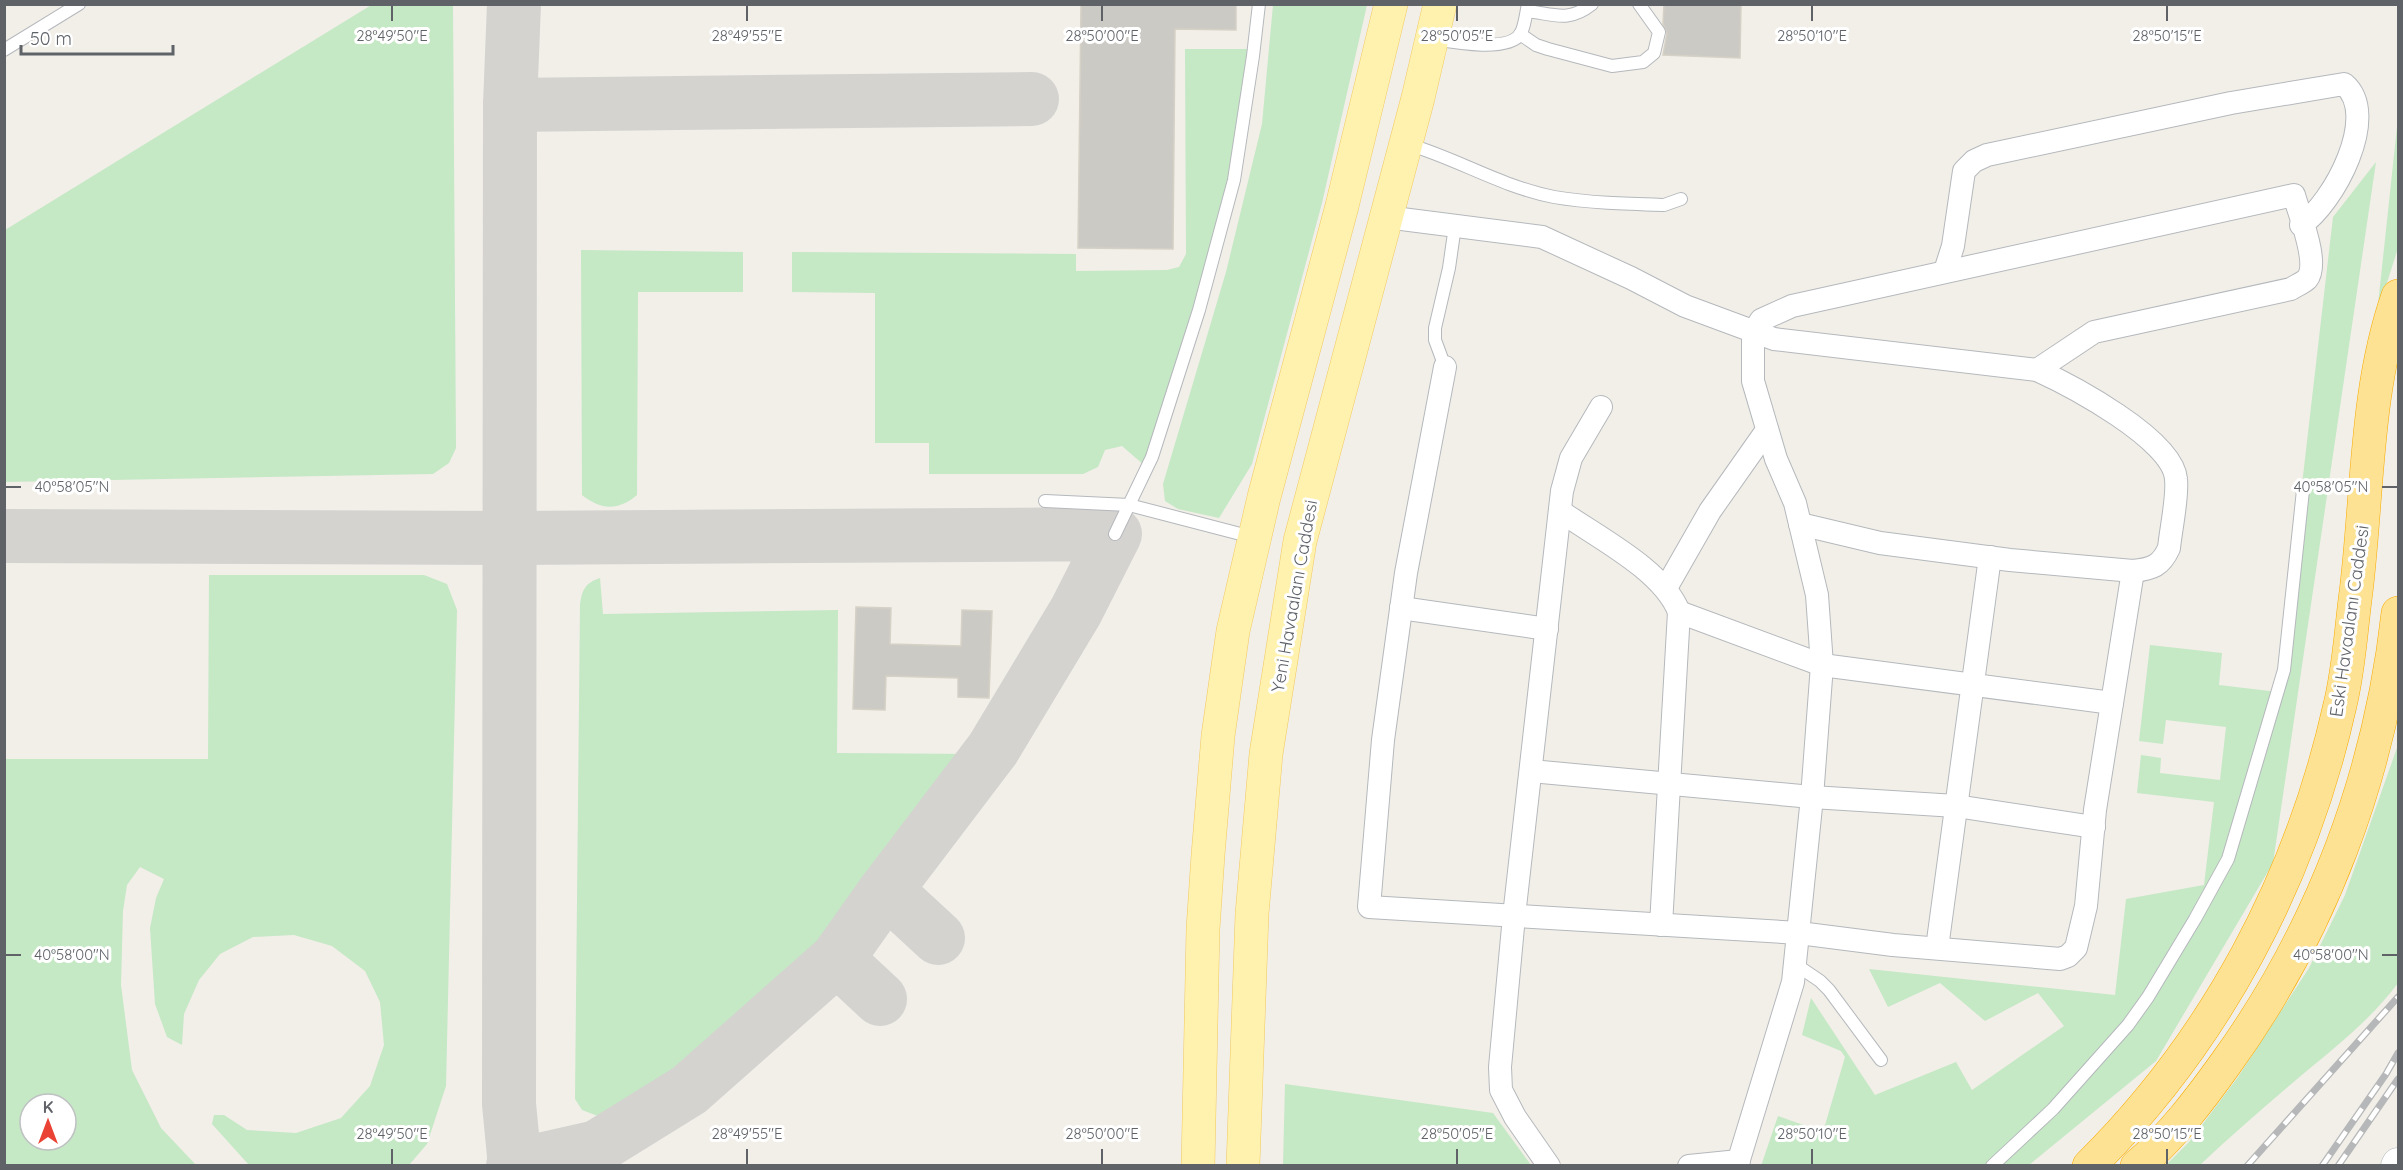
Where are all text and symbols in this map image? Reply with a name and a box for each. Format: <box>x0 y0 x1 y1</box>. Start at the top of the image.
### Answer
scale bar <box>21 18 172 56</box>
text: 28°49'50"E <box>356 26 428 45</box>
text: 28°49'55"E <box>712 26 782 45</box>
text: 28°50'00"E <box>1065 26 1139 45</box>
text: 28°50'05"E <box>1421 26 1493 45</box>
text: 28°50'10"E <box>1777 26 1847 45</box>
text: 28°50'15"E <box>2132 26 2202 45</box>
text: 50 m <box>30 27 72 50</box>
text: 40°58'05"N <box>35 477 109 496</box>
text: 40°58'05"N <box>2294 477 2368 496</box>
street label: Yeni Havaalanı Caddesi <box>1266 498 1322 694</box>
street label: Eski Havaalanı Caddesi <box>2324 524 2374 718</box>
text: 40°58'00"N <box>34 945 110 964</box>
text: 40°58'00"N <box>2293 945 2369 964</box>
north arrow <box>18 1092 78 1152</box>
text: K <box>43 1097 53 1117</box>
text: 28°49'50"E <box>356 1124 428 1143</box>
text: 28°49'55"E <box>712 1124 782 1143</box>
text: 28°50'00"E <box>1065 1124 1139 1143</box>
text: 28°50'05"E <box>1421 1124 1493 1143</box>
text: 28°50'10"E <box>1777 1124 1847 1143</box>
text: 28°50'15"E <box>2132 1124 2202 1143</box>

